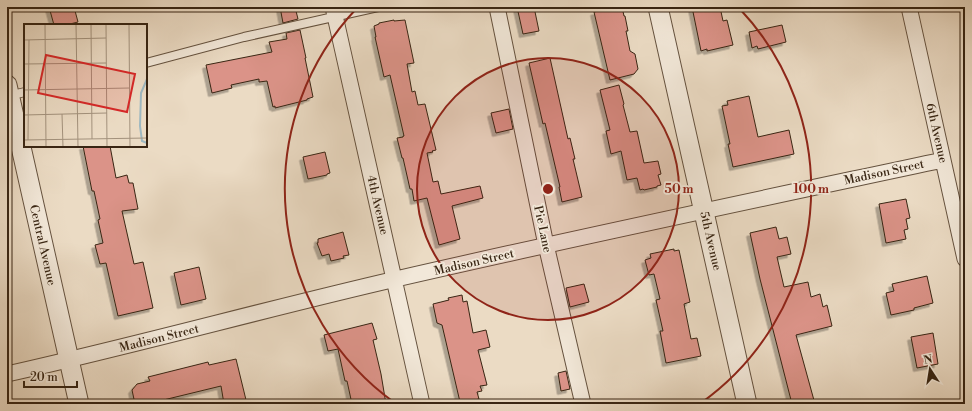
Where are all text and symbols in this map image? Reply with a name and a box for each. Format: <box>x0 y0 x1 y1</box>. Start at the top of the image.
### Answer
inset map <box>24 24 147 147</box>
street label: 6th Avenue <box>922 102 951 164</box>
street label: Madison Street <box>843 157 926 188</box>
street label: 4th Avenue <box>363 174 392 236</box>
centre of rings <box>541 182 555 196</box>
text: 50 m <box>664 182 694 197</box>
text: 100 m <box>793 182 829 197</box>
street label: Central Avenue <box>26 203 59 287</box>
street label: Pie Lane <box>530 204 555 254</box>
street label: 5th Avenue <box>696 210 725 272</box>
street label: Madison Street <box>433 246 516 279</box>
street label: Madison Street <box>118 321 201 356</box>
north arrow <box>910 349 950 389</box>
text: N <box>922 352 934 368</box>
scale bar <box>24 363 77 389</box>
text: 20 m <box>30 370 58 385</box>

